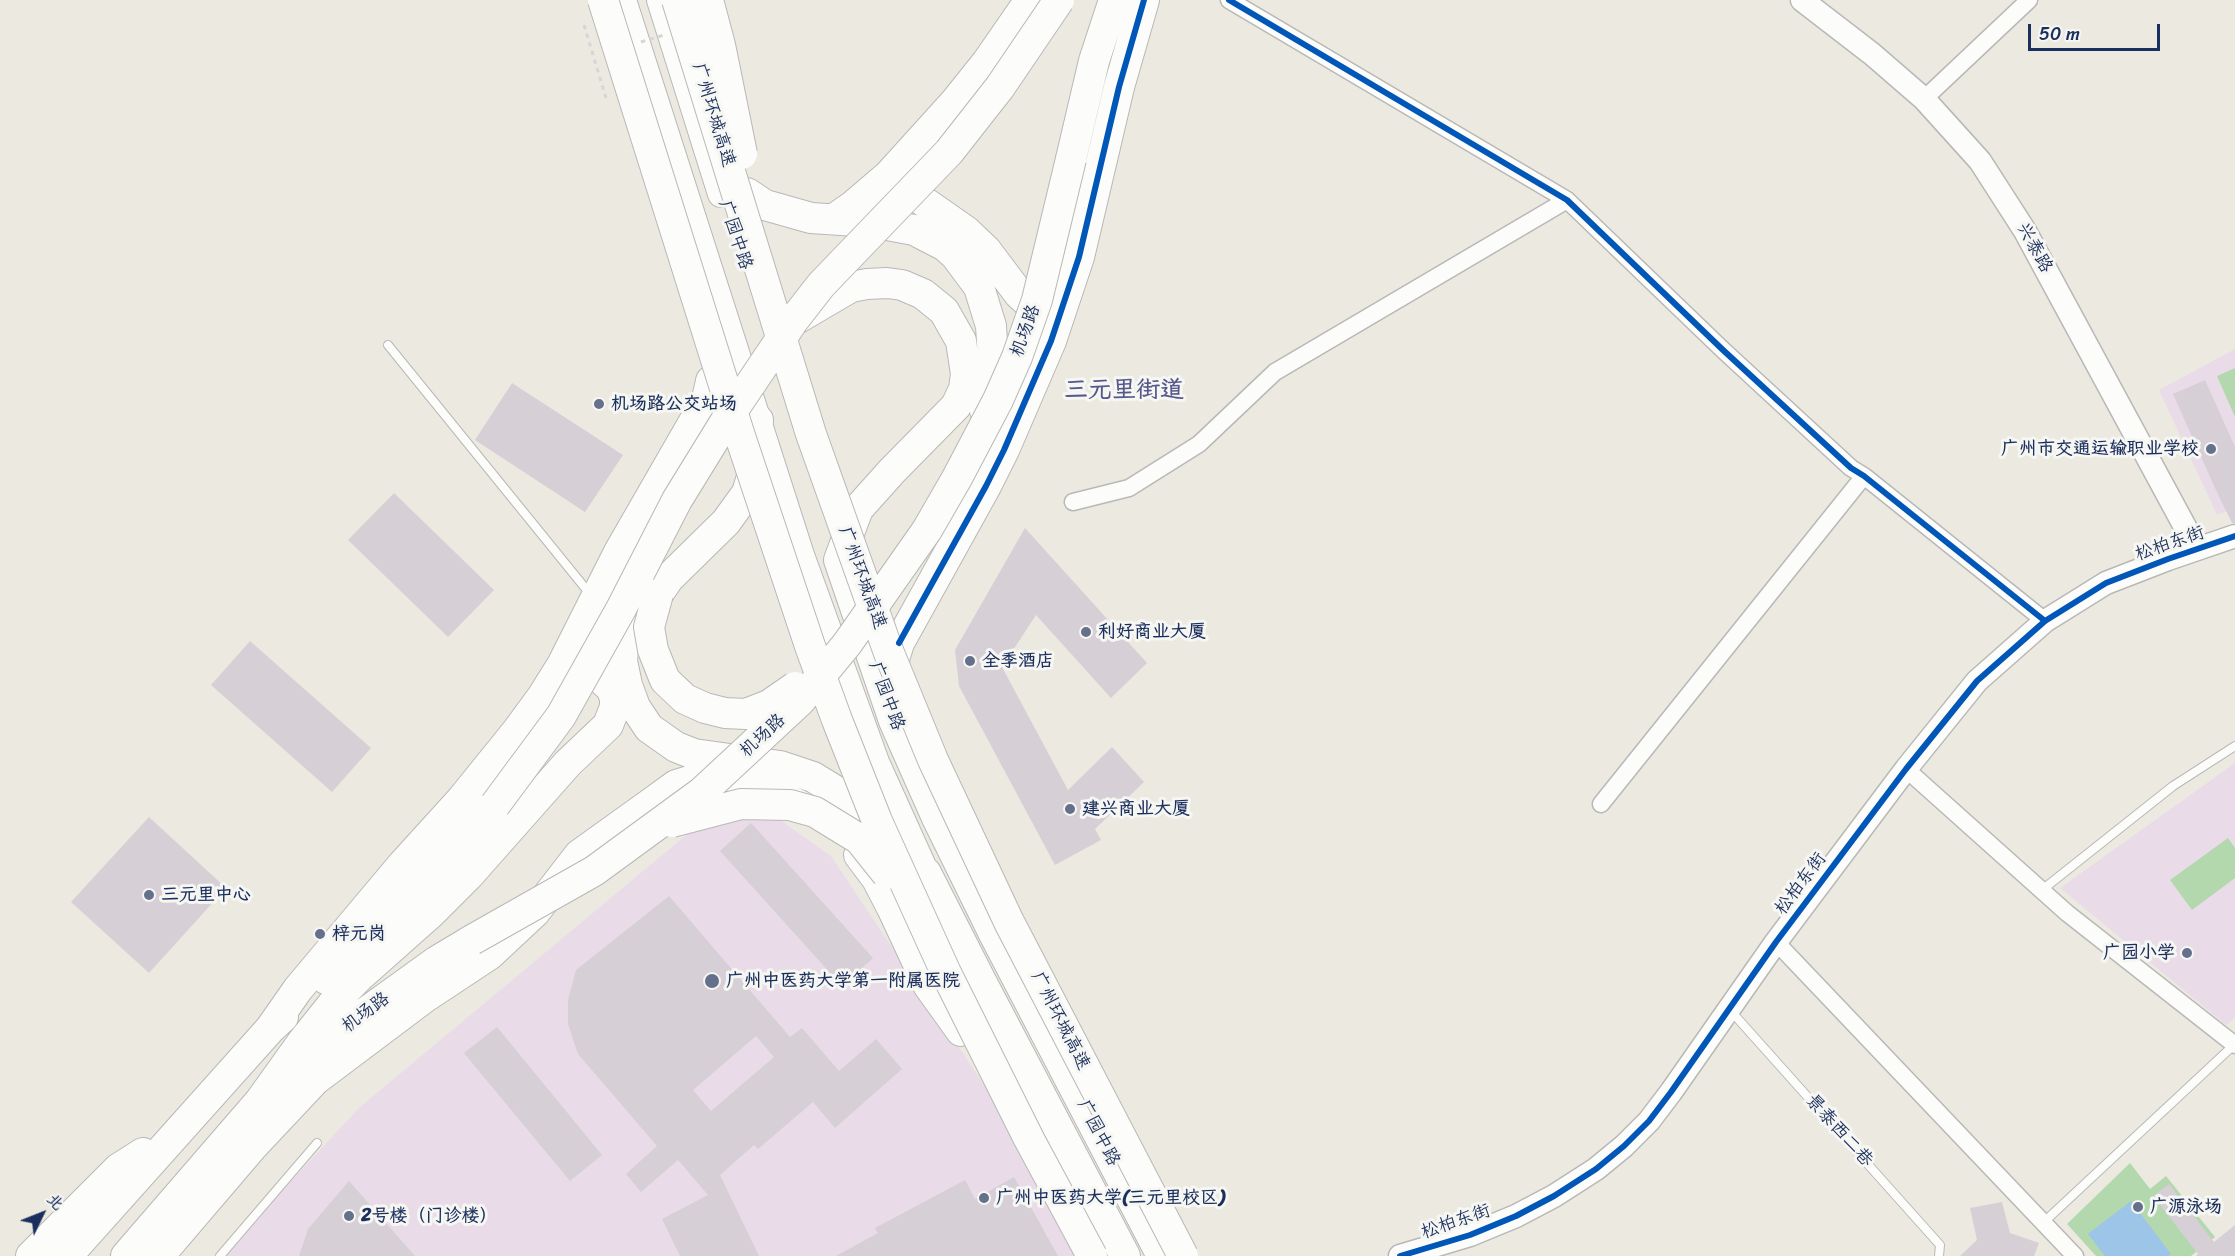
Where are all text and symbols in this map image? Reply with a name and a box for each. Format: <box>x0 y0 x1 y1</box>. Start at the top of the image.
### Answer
scale bar <box>2031 12 2163 50</box>
text: 50 m <box>2039 18 2080 50</box>
street label: 广州环城高速 <box>687 60 739 170</box>
street label: 广园中路 <box>714 197 756 273</box>
street label: 兴泰路 <box>2011 219 2057 277</box>
street label: 机场路 <box>1007 302 1045 360</box>
district label: 三元里街道 <box>1064 377 1184 405</box>
place label: 机场路公交站场 <box>611 393 737 415</box>
marker: 机场路公交站场 <box>592 397 606 411</box>
place label: 广州市交通运输职业学校 <box>2001 438 2199 460</box>
marker: 广州市交通运输职业学校 <box>2204 442 2218 456</box>
street label: 松柏东街 <box>2132 522 2208 566</box>
street label: 广州环城高速 <box>833 524 891 632</box>
place label: 利好商业大厦 <box>1098 621 1206 643</box>
marker: 利好商业大厦 <box>1079 625 1093 639</box>
place label: 全季酒店 <box>982 650 1054 672</box>
marker: 全季酒店 <box>963 654 977 668</box>
street label: 广园中路 <box>864 658 908 734</box>
street label: 机场路 <box>736 710 790 762</box>
place label: 建兴商业大厦 <box>1082 798 1190 820</box>
marker: 建兴商业大厦 <box>1063 802 1077 816</box>
street label: 松柏东街 <box>1771 849 1831 919</box>
place label: 三元里中心 <box>161 884 251 906</box>
marker: 三元里中心 <box>142 888 156 902</box>
place label: 梓元岗 <box>332 923 386 945</box>
marker: 梓元岗 <box>313 927 327 941</box>
place label: 广园小学 <box>2103 942 2175 964</box>
marker: 广园小学 <box>2180 946 2194 960</box>
street label: 广州环城高速 <box>1026 968 1094 1074</box>
place label: 广州中医药大学第一附属医院 <box>726 970 960 992</box>
marker: 广州中医药大学第一附属医院 <box>703 972 721 990</box>
street label: 机场路 <box>338 988 394 1038</box>
street label: 景泰西二巷 <box>1801 1090 1877 1172</box>
street label: 广园中路 <box>1072 1096 1124 1170</box>
north arrow <box>12 1184 72 1244</box>
text: 北 <box>39 1186 72 1217</box>
place label: 广州中医药大学(三元里校区) <box>996 1187 1225 1209</box>
marker: 广州中医药大学(三元里校区) <box>977 1191 991 1205</box>
place label: 广源泳场 <box>2150 1196 2222 1218</box>
street label: 松柏东街 <box>1418 1200 1494 1244</box>
marker: 广源泳场 <box>2131 1200 2145 1214</box>
place label: 2号楼（门诊楼） <box>361 1205 497 1227</box>
marker: 2号楼（门诊楼） <box>342 1209 356 1223</box>

